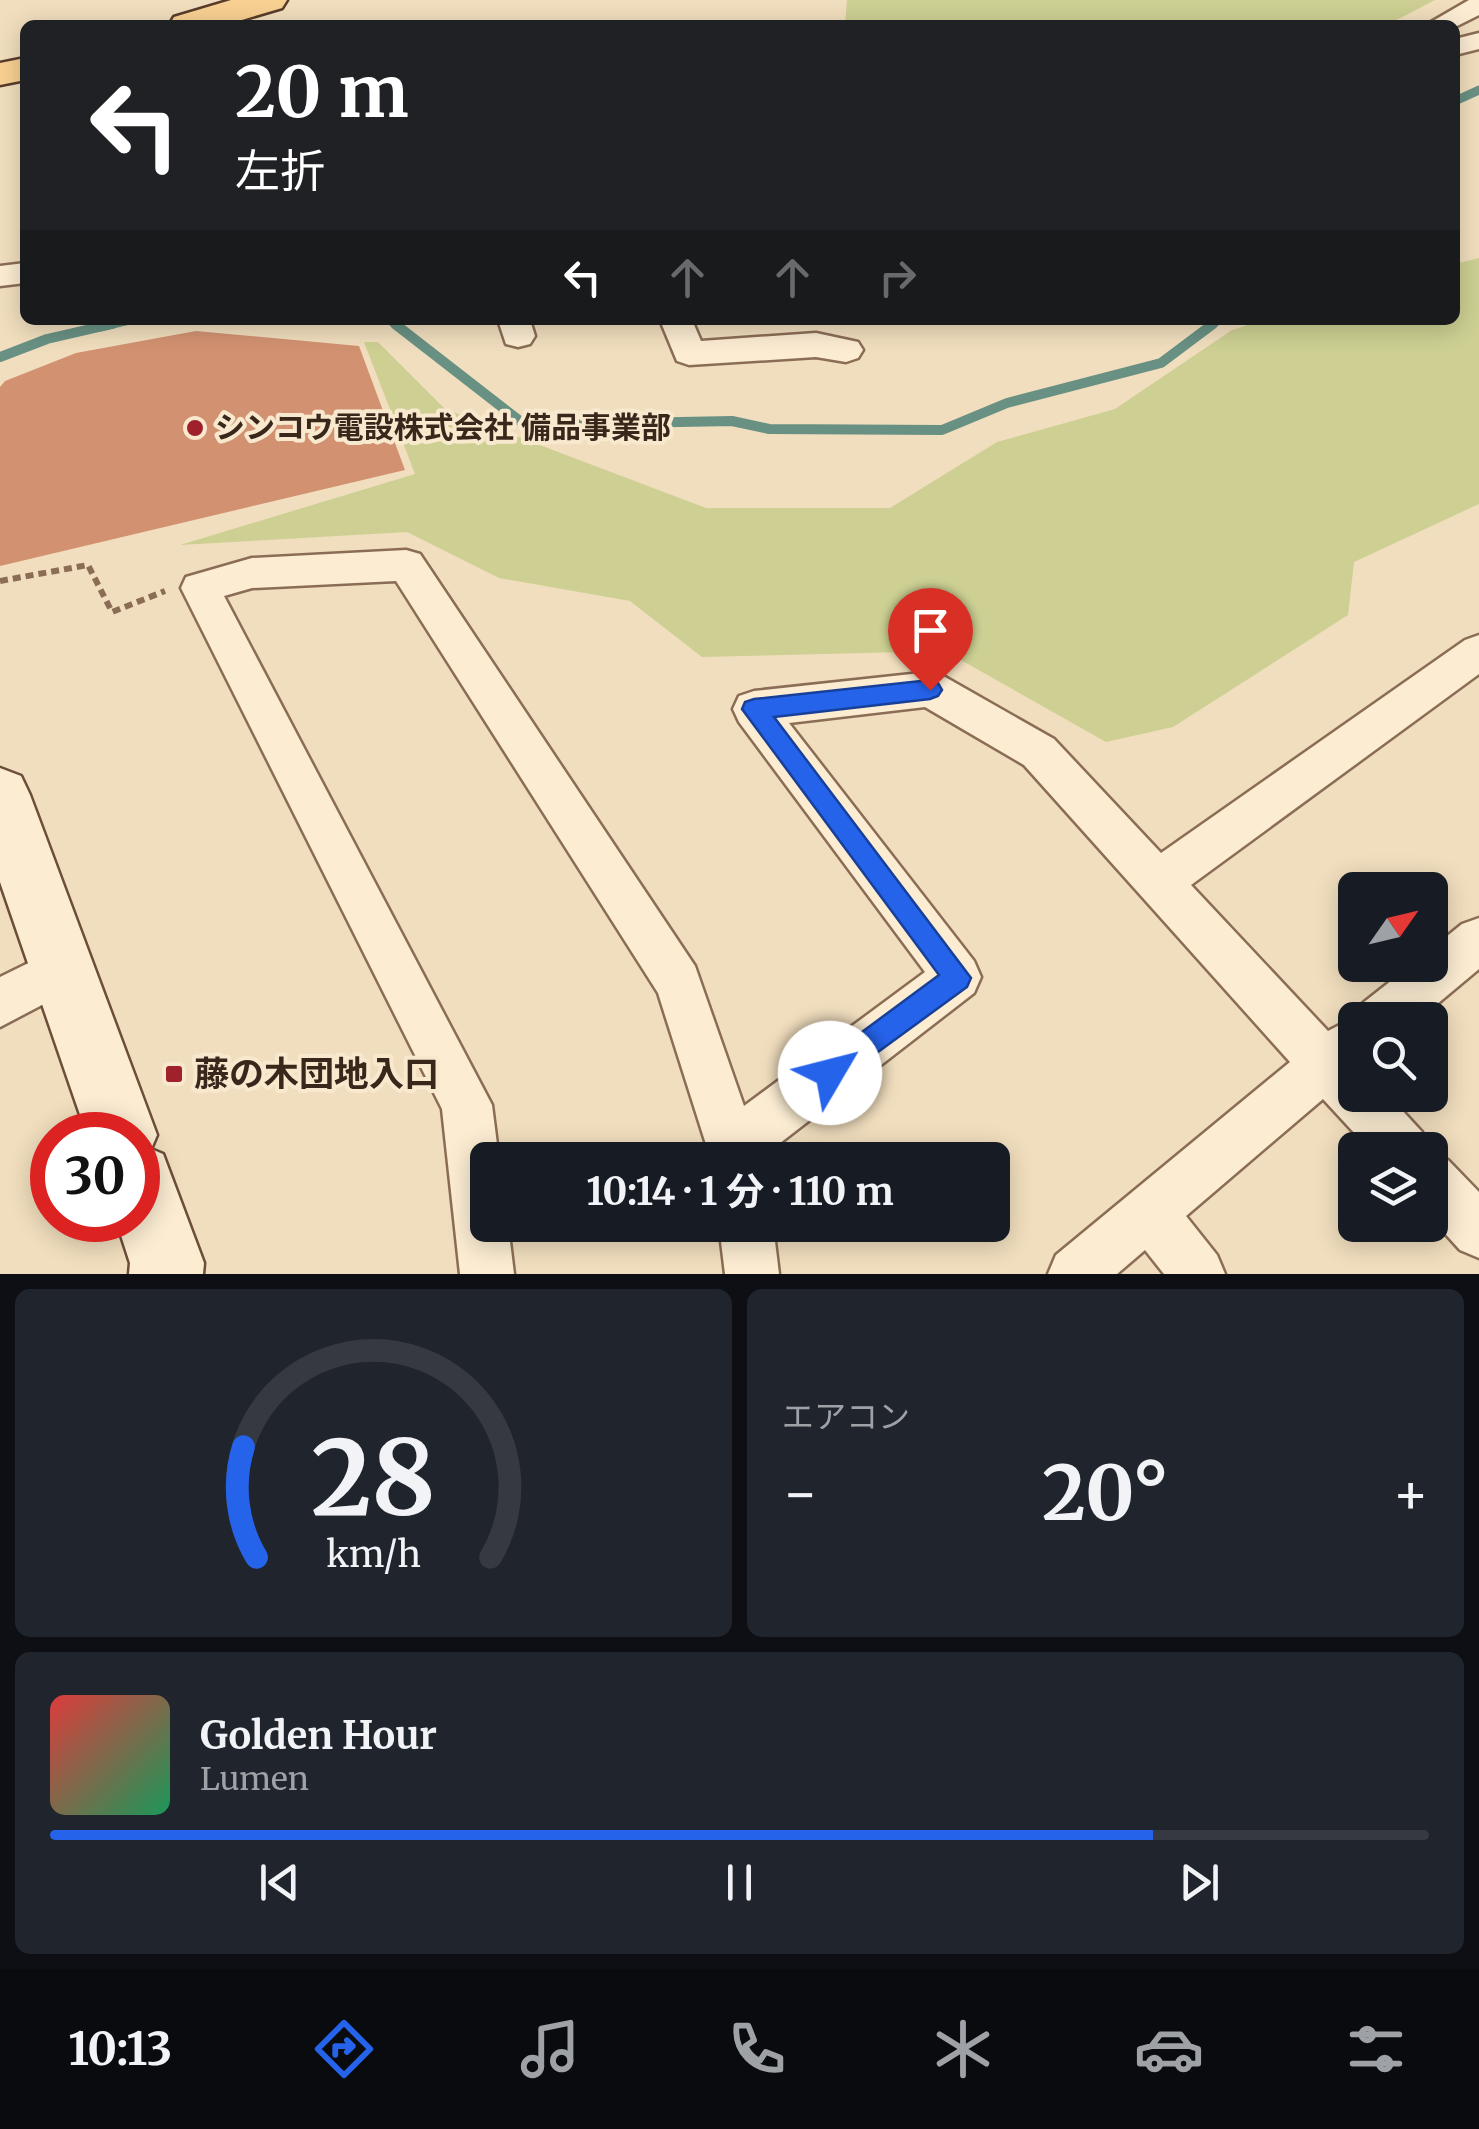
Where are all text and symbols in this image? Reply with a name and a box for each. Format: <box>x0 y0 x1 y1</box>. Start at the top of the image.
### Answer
text: 20 m <box>235 48 409 136</box>
icon: left <box>70 60 200 190</box>
text: 左折 <box>235 143 325 199</box>
icon: left <box>555 250 610 305</box>
icon: ahead <box>660 250 715 305</box>
icon: ahead <box>765 250 820 305</box>
icon: right <box>870 250 925 305</box>
place label: シンコウ電設株式会社 備品事業部 <box>215 408 671 446</box>
marker: シンコウ電設株式会社 備品事業部 <box>184 417 206 439</box>
pin <box>888 588 973 691</box>
icon: arrive <box>903 603 958 658</box>
north arrow <box>1338 872 1448 982</box>
map controls <box>1338 872 1448 1242</box>
button: search <box>1338 1002 1448 1112</box>
position arrow <box>778 1021 882 1125</box>
place label: 藤の木団地入口 <box>194 1052 439 1096</box>
marker: 藤の木団地入口 <box>163 1063 185 1085</box>
speed limit sign: 30 <box>30 1112 160 1242</box>
button: layers <box>1338 1132 1448 1242</box>
text: 10:14 · 1 分 · 110 m <box>586 1168 894 1215</box>
text: エアコン <box>782 1397 910 1437</box>
text: 28 <box>311 1413 436 1543</box>
text: 20° <box>1042 1446 1169 1540</box>
text: − <box>782 1459 819 1528</box>
text: + <box>1392 1459 1429 1528</box>
text: km/h <box>326 1532 421 1577</box>
text: Golden Hour <box>200 1712 437 1759</box>
text: Lumen <box>200 1759 309 1799</box>
icon: previous <box>252 1855 307 1910</box>
icon: pause <box>712 1855 767 1910</box>
icon: next <box>1172 1855 1227 1910</box>
icon: directions <box>309 2014 379 2084</box>
icon: music <box>515 2014 585 2084</box>
icon: phone <box>722 2014 792 2084</box>
icon: climate <box>928 2014 998 2084</box>
icon: car <box>1134 2014 1204 2084</box>
icon: filters <box>1341 2014 1411 2084</box>
text: 10:13 <box>68 2021 172 2077</box>

